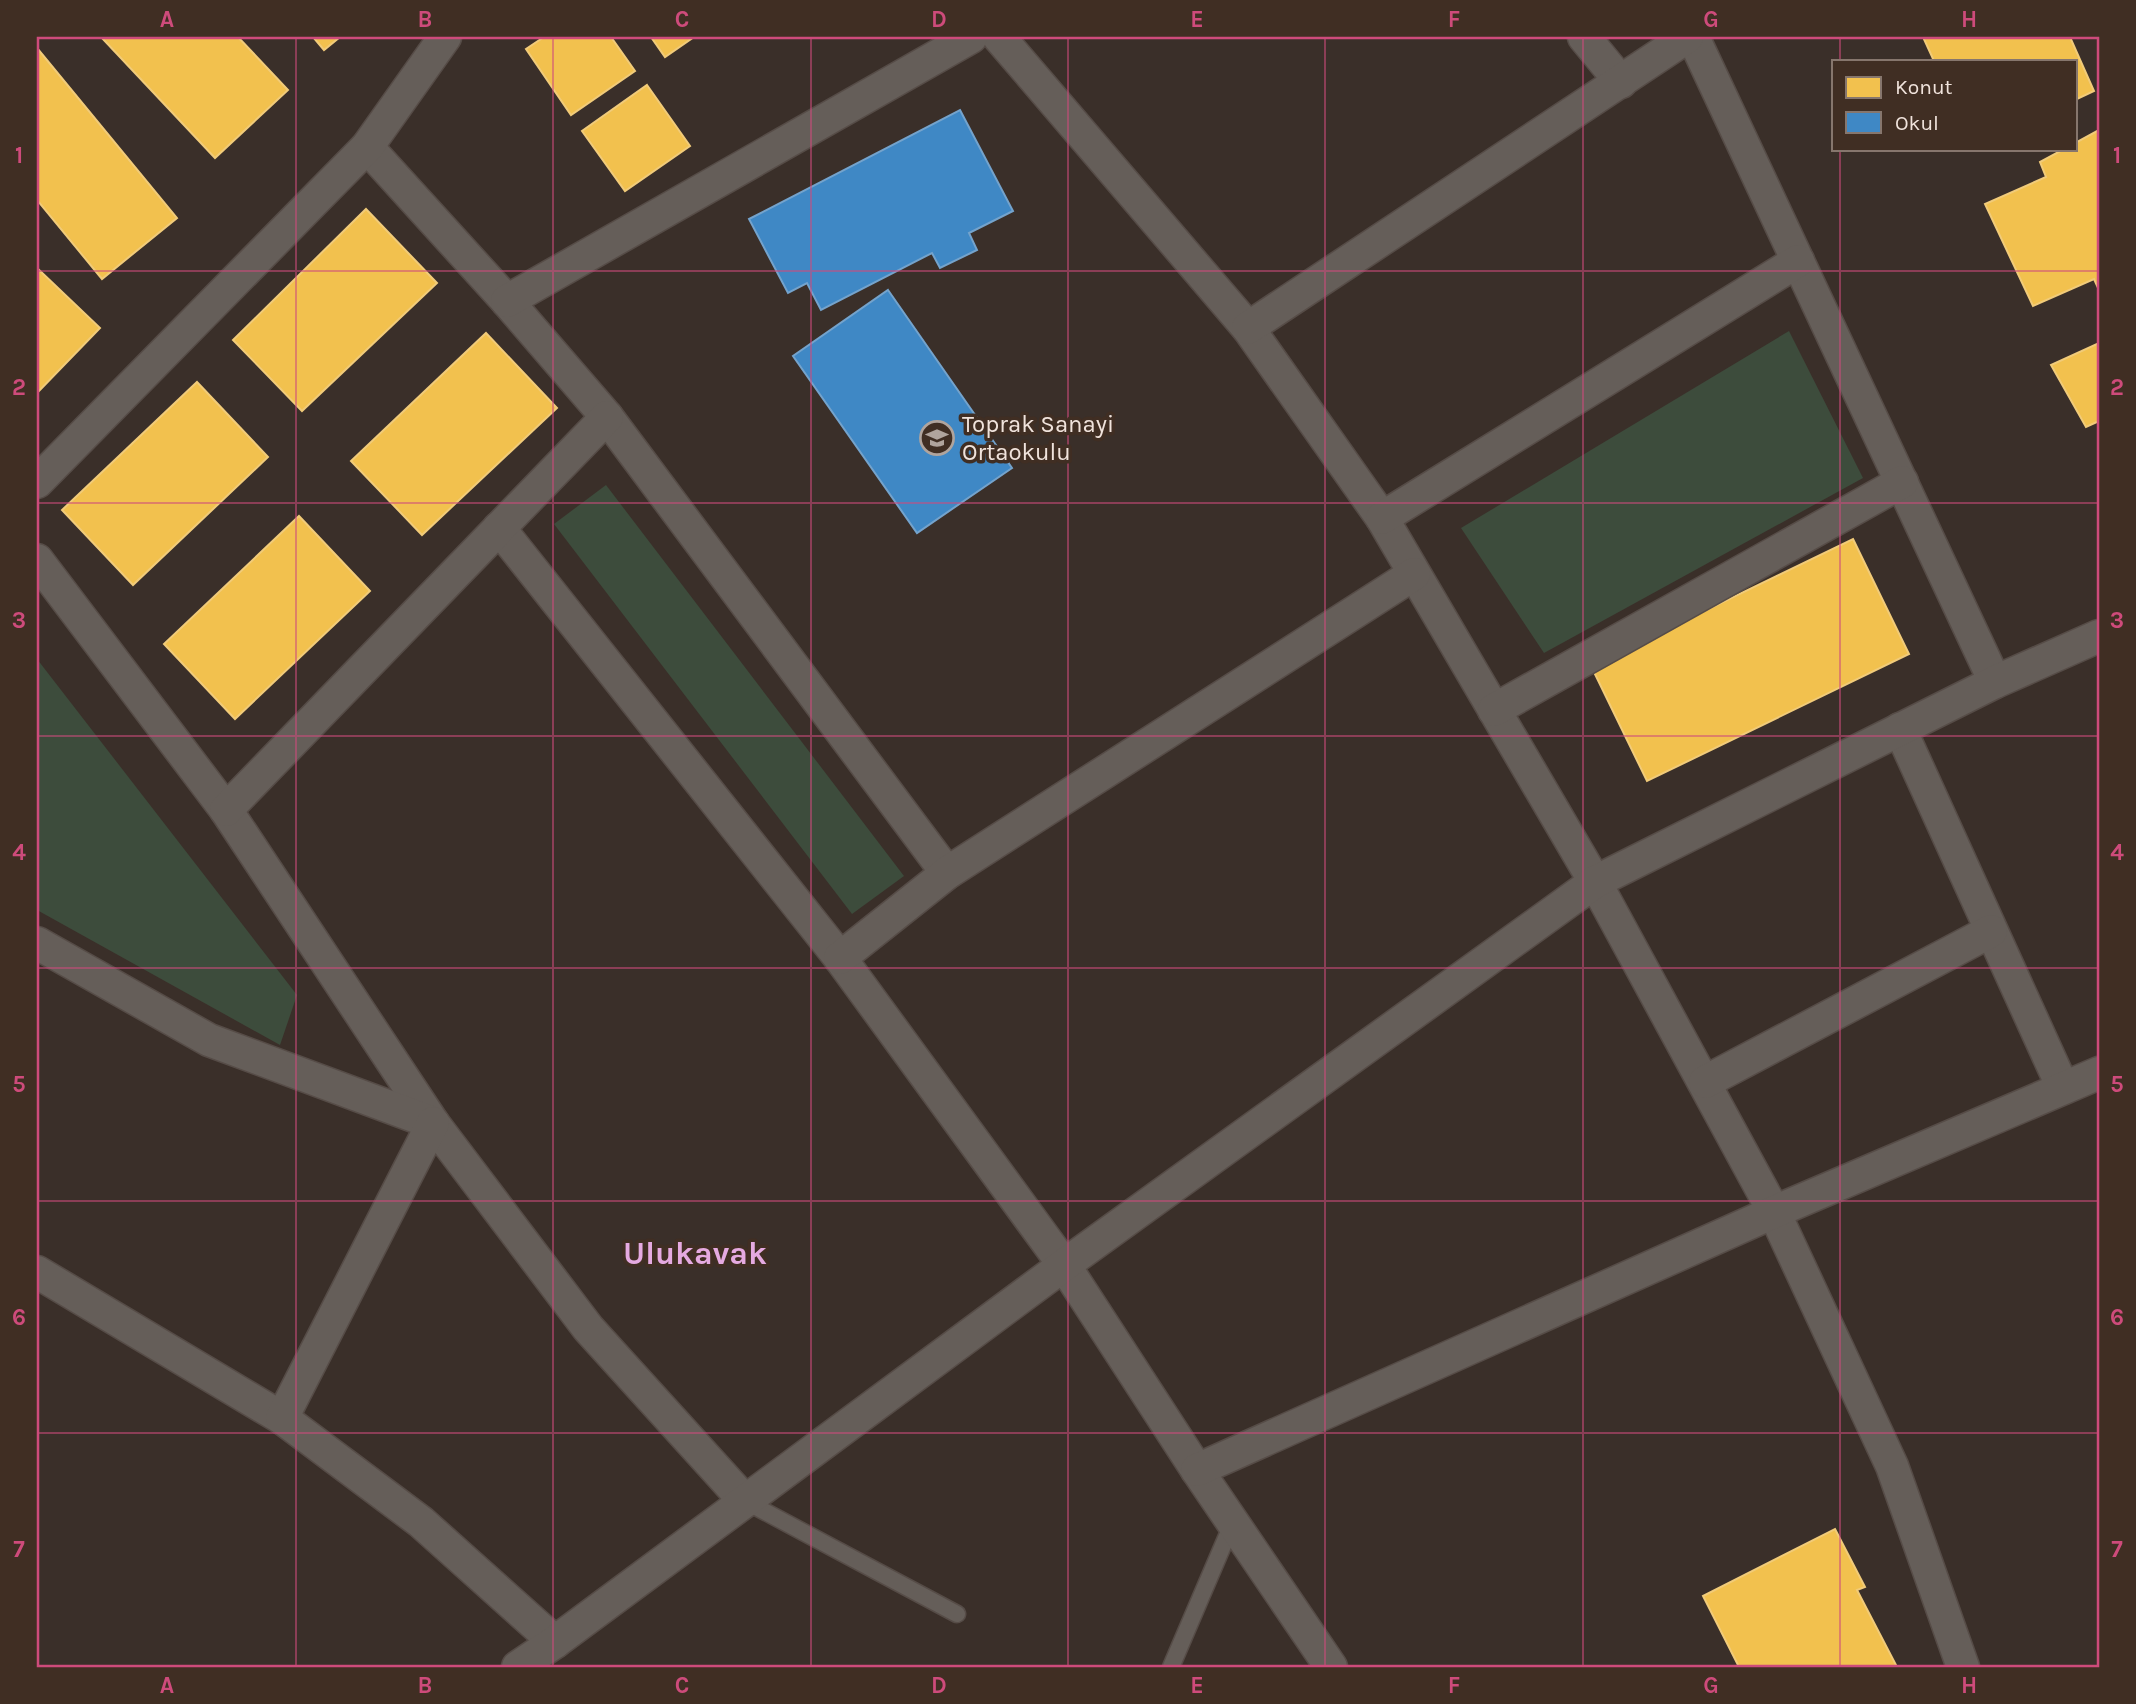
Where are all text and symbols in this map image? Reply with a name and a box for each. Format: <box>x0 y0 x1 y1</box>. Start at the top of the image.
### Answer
text: A <box>160 6 174 33</box>
text: B <box>418 6 432 33</box>
text: C <box>675 6 689 33</box>
text: D <box>931 6 947 33</box>
text: E <box>1190 6 1204 33</box>
text: F <box>1448 6 1460 33</box>
text: G <box>1703 6 1719 33</box>
text: H <box>1961 6 1977 33</box>
legend <box>1832 60 2076 150</box>
text: Konut <box>1895 75 1953 99</box>
text: Okul <box>1895 111 1939 135</box>
text: 1 <box>15 142 23 169</box>
text: 1 <box>2113 142 2121 169</box>
text: 2 <box>12 374 26 401</box>
text: 2 <box>2110 374 2124 401</box>
place label: Toprak Sanayi Ortaokulu <box>962 410 1114 466</box>
school or university icon: Toprak Sanayi Ortaokulu <box>918 419 956 457</box>
text: 3 <box>12 607 26 634</box>
text: 3 <box>2110 607 2124 634</box>
text: 4 <box>12 839 26 866</box>
text: 4 <box>2110 839 2124 866</box>
text: 5 <box>12 1071 26 1098</box>
text: 5 <box>2110 1071 2124 1098</box>
district label: Ulukavak <box>623 1235 767 1272</box>
text: 6 <box>12 1304 26 1331</box>
text: 6 <box>2110 1304 2124 1331</box>
text: 7 <box>13 1536 25 1563</box>
text: 7 <box>2111 1536 2123 1563</box>
text: A <box>160 1672 174 1699</box>
text: B <box>418 1672 432 1699</box>
text: C <box>675 1672 689 1699</box>
text: D <box>931 1672 947 1699</box>
text: E <box>1190 1672 1204 1699</box>
text: F <box>1448 1672 1460 1699</box>
text: G <box>1703 1672 1719 1699</box>
text: H <box>1961 1672 1977 1699</box>

